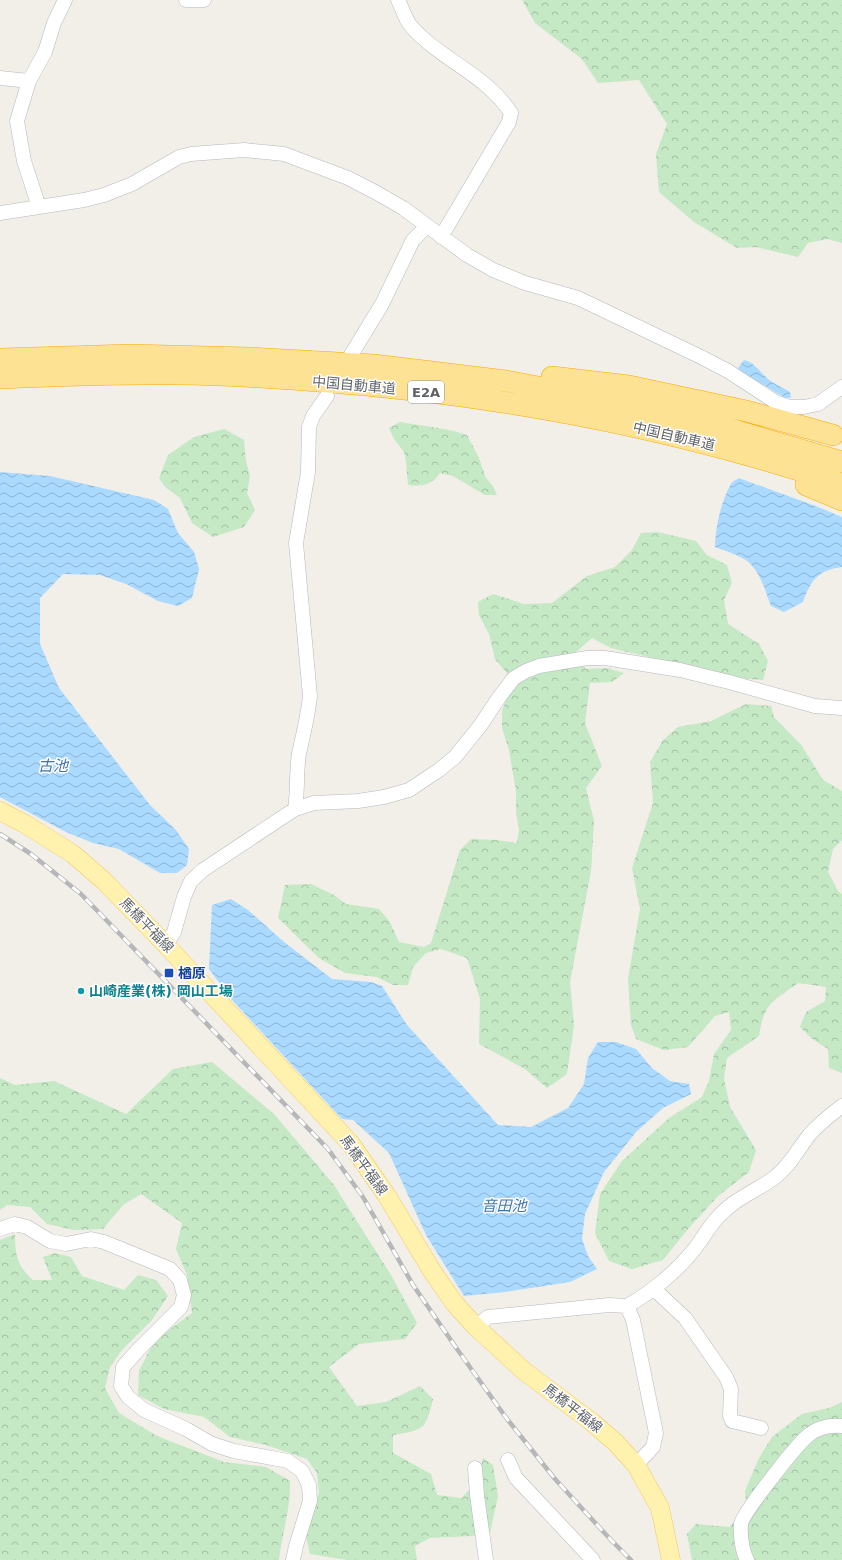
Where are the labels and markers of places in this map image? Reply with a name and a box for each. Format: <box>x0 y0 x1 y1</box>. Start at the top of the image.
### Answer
place label: 楢原 <box>178 965 206 981</box>
marker: 楢原 <box>163 967 175 979</box>
place label: 山崎産業(株) 岡山工場 <box>89 983 233 999</box>
marker: 山崎産業(株) 岡山工場 <box>76 986 86 996</box>

